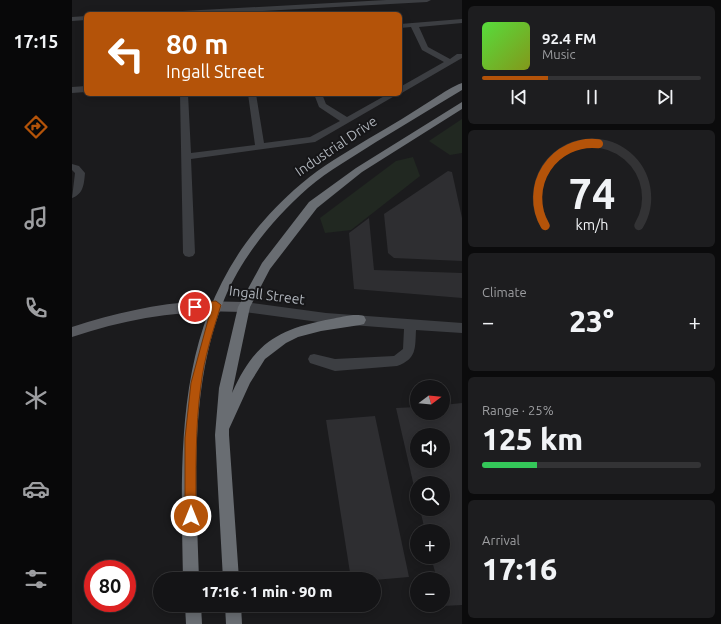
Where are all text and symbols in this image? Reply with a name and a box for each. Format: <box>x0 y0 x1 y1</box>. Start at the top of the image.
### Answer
icon: left <box>100 28 152 80</box>
text: 80 m <box>166 28 228 59</box>
text: 92.4 FM <box>542 30 596 47</box>
text: 17:15 <box>13 31 59 51</box>
text: Music <box>542 47 576 61</box>
text: Ingall Street <box>166 61 264 81</box>
icon: previous <box>508 86 530 108</box>
icon: pause <box>581 86 603 108</box>
icon: next <box>654 86 676 108</box>
icon: directions <box>22 113 50 141</box>
street label: Industrial Drive <box>292 113 380 179</box>
text: 74 <box>568 170 615 217</box>
icon: music <box>22 204 50 232</box>
text: km/h <box>575 217 608 233</box>
street label: Ingall Street <box>228 282 306 308</box>
text: Climate <box>482 285 527 299</box>
pin <box>178 290 212 324</box>
icon: phone <box>22 294 50 322</box>
icon: arrive <box>184 296 206 318</box>
text: 23° <box>569 304 614 338</box>
text: − <box>482 309 494 334</box>
text: + <box>689 309 701 334</box>
north arrow <box>410 380 450 420</box>
map controls <box>410 380 450 612</box>
icon: climate <box>22 384 50 412</box>
text: Range · 25% <box>482 403 554 417</box>
text: 125 km <box>482 422 583 456</box>
button: sound <box>410 428 450 468</box>
icon: car <box>22 475 50 503</box>
button: search <box>410 476 450 516</box>
position arrow <box>170 495 212 537</box>
button: + <box>410 524 450 564</box>
text: Arrival <box>482 533 520 547</box>
text: 17:16 <box>482 552 557 586</box>
speed limit sign: 80 <box>84 560 136 612</box>
icon: filters <box>22 565 50 593</box>
button: − <box>410 572 450 612</box>
text: 17:16 · 1 min · 90 m <box>202 583 332 600</box>

